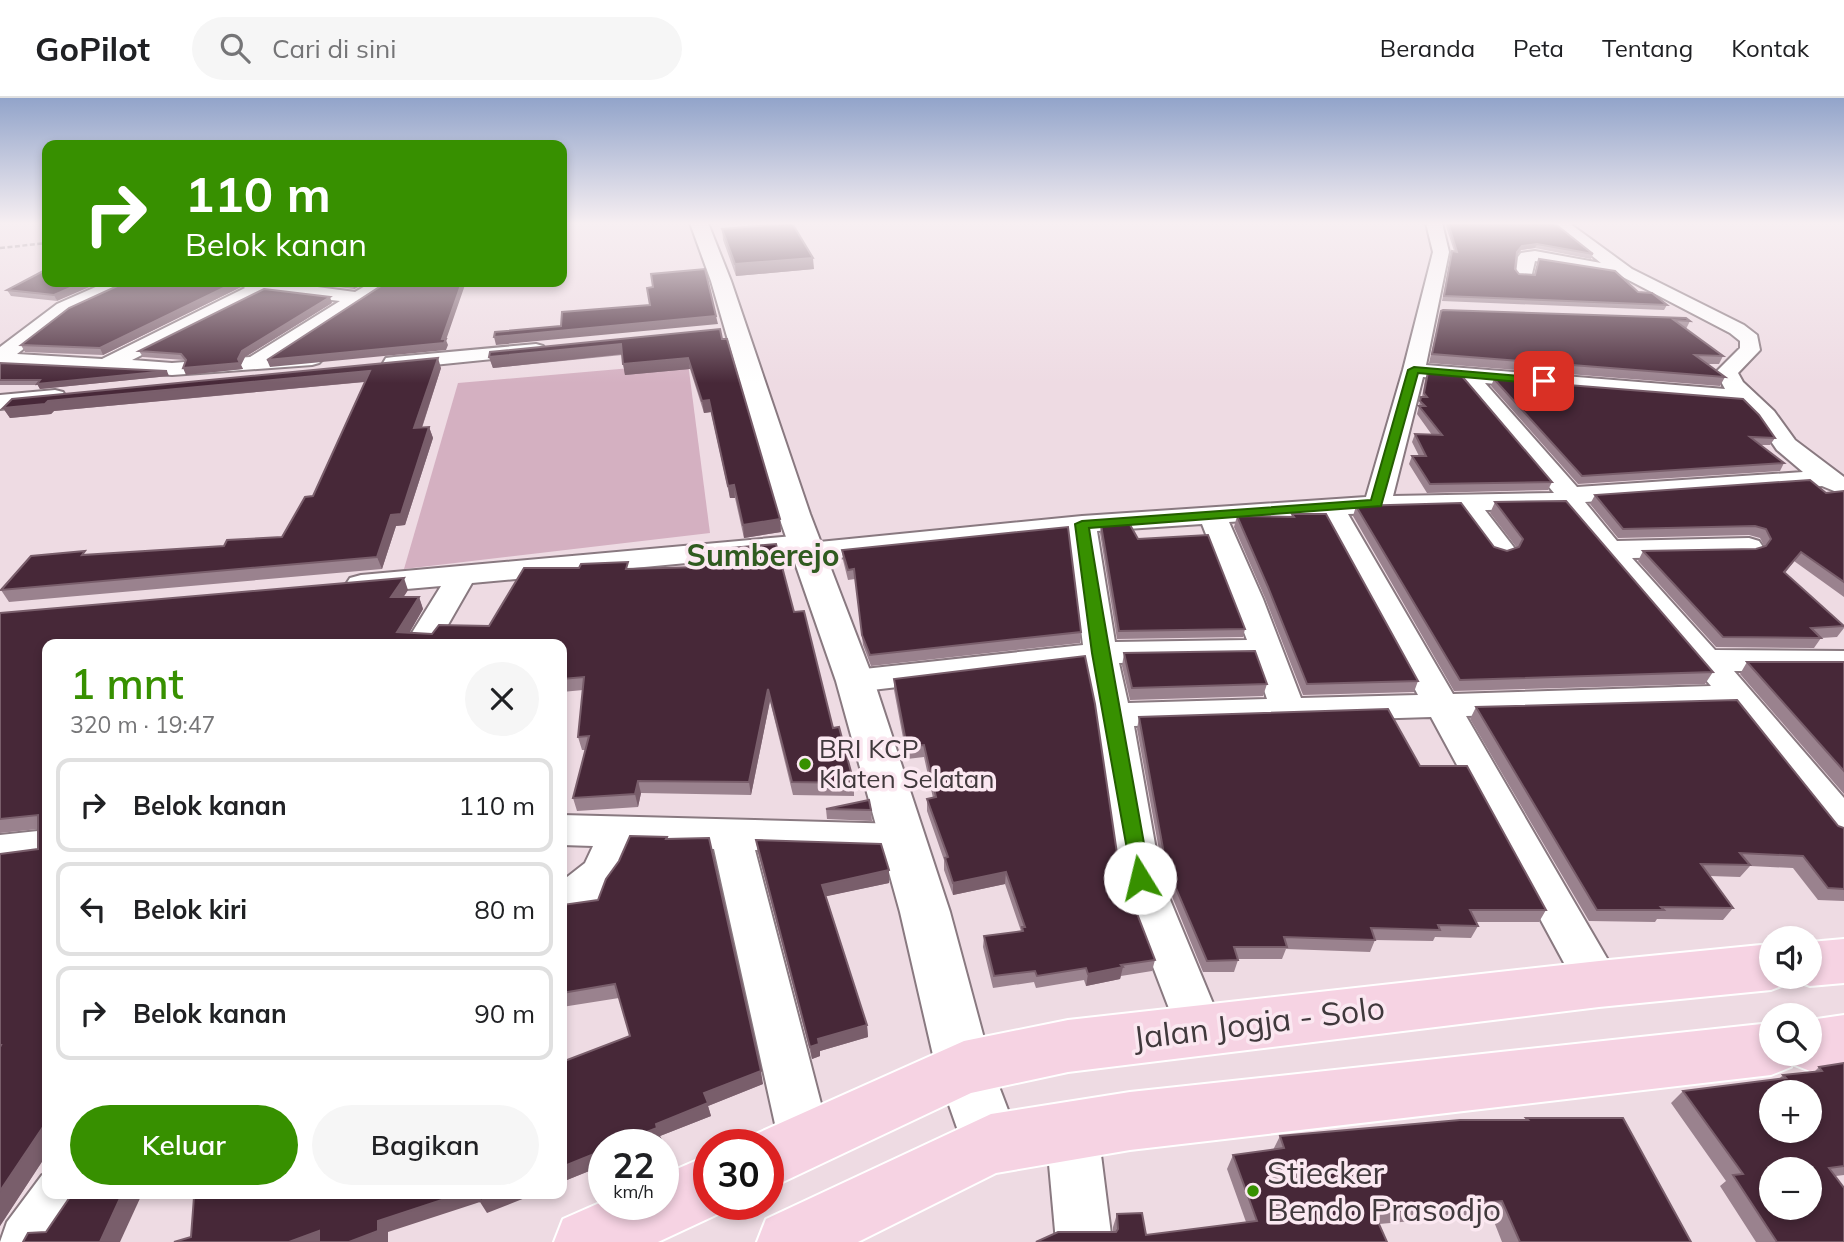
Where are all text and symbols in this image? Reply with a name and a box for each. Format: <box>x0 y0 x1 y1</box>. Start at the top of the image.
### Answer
search box <box>192 17 682 80</box>
text: GoPilot <box>35 28 150 69</box>
icon: search <box>216 29 254 67</box>
text: Cari di sini <box>272 32 397 65</box>
text: Beranda <box>1380 33 1475 63</box>
text: Peta <box>1513 33 1564 63</box>
text: Tentang <box>1602 33 1693 63</box>
text: Kontak <box>1731 33 1809 63</box>
text: 110 m <box>185 163 331 224</box>
icon: right <box>70 168 161 259</box>
text: Belok kanan <box>185 224 367 264</box>
pin <box>1514 351 1574 411</box>
icon: arrive <box>1525 362 1563 400</box>
district label: Sumberejo <box>687 536 839 574</box>
text: 1 mnt <box>70 657 184 710</box>
button: close <box>465 662 539 736</box>
text: 320 m · 19:47 <box>70 710 215 739</box>
place label: BRI KCP Klaten Selatan <box>819 732 994 795</box>
marker: BRI KCP Klaten Selatan <box>797 756 813 772</box>
icon: right <box>74 786 112 824</box>
text: Belok kanan <box>133 789 287 822</box>
text: 110 m <box>459 789 535 822</box>
position arrow <box>1103 841 1177 915</box>
icon: left <box>74 890 112 928</box>
text: Belok kiri <box>133 893 247 926</box>
text: 80 m <box>474 893 535 926</box>
map controls <box>1759 926 1822 1220</box>
button: sound <box>1759 926 1822 989</box>
street label: Jalan Jogja - Solo <box>1131 987 1387 1057</box>
icon: right <box>74 994 112 1032</box>
text: Belok kanan <box>133 997 287 1030</box>
text: 90 m <box>474 997 535 1030</box>
button: search <box>1759 1003 1822 1066</box>
button: + <box>1759 1080 1822 1143</box>
button: Keluar <box>70 1105 298 1185</box>
button: Bagikan <box>312 1105 539 1185</box>
speed limit sign: 30 <box>693 1129 784 1220</box>
text: 22 <box>612 1143 655 1187</box>
place label: Stiecker Bendo Prasodjo <box>1267 1152 1501 1229</box>
button: − <box>1759 1157 1822 1220</box>
text: km/h <box>613 1180 654 1203</box>
marker: Stiecker Bendo Prasodjo <box>1245 1183 1261 1199</box>

